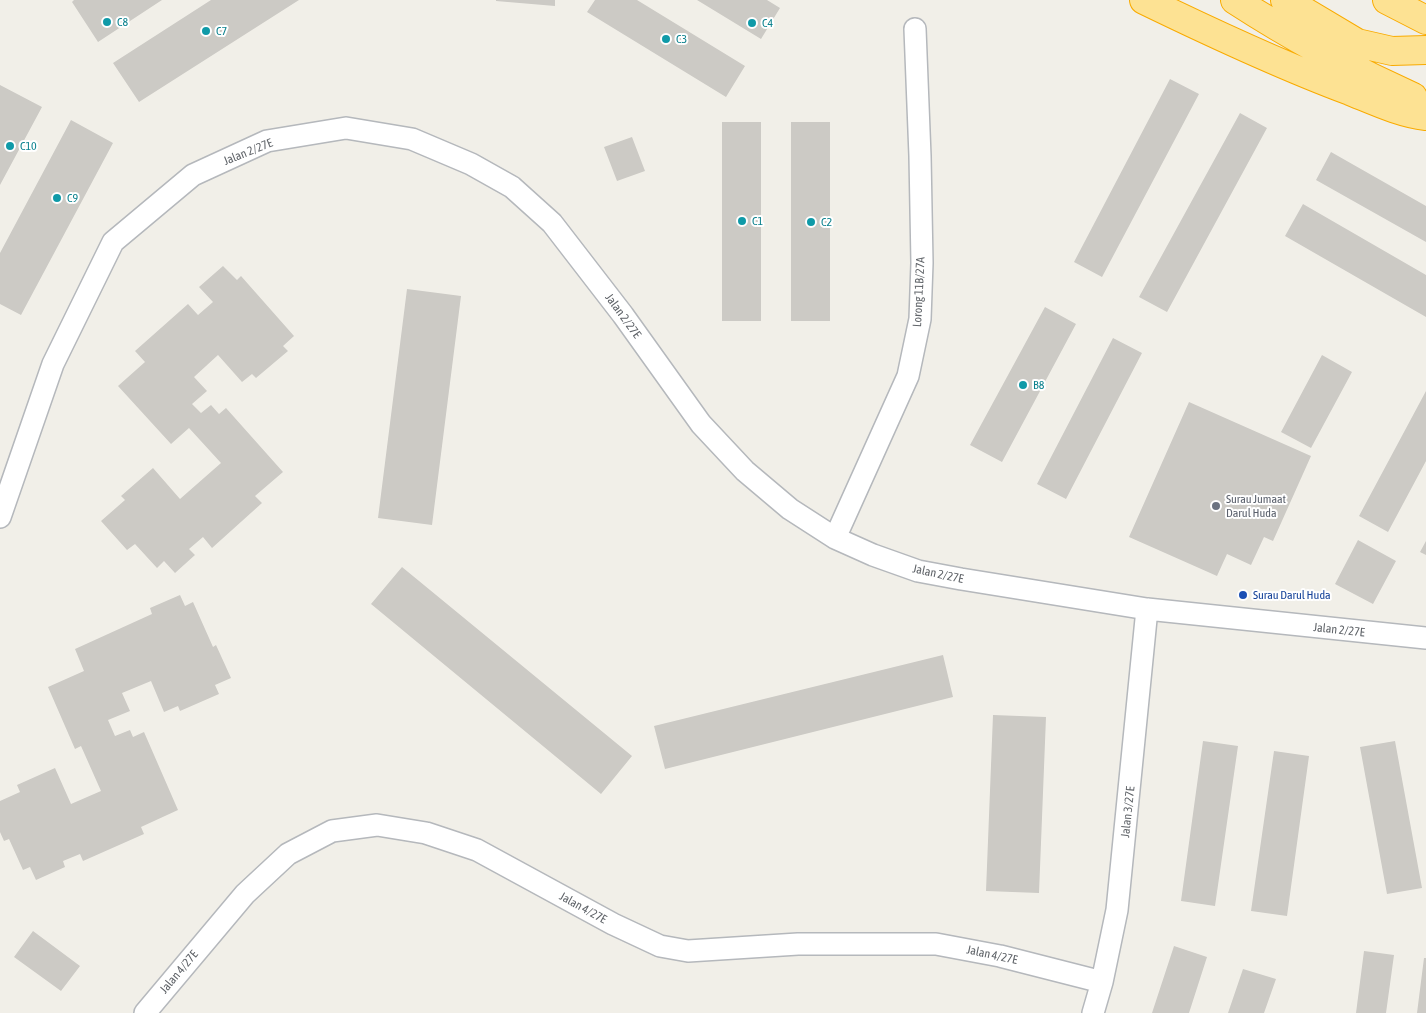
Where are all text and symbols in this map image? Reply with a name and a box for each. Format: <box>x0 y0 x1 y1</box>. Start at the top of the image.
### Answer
place label: C8 <box>117 15 128 29</box>
marker: C8 <box>101 16 113 28</box>
place label: C4 <box>762 16 773 30</box>
marker: C4 <box>746 17 758 29</box>
place label: C7 <box>216 24 227 38</box>
marker: C7 <box>200 25 212 37</box>
place label: C3 <box>676 32 687 46</box>
marker: C3 <box>660 33 672 45</box>
street label: Jalan 2/27E <box>221 136 275 168</box>
place label: C10 <box>20 139 37 153</box>
marker: C10 <box>4 140 16 152</box>
place label: C9 <box>67 191 78 205</box>
marker: C9 <box>51 192 63 204</box>
place label: C1 <box>752 214 763 228</box>
marker: C1 <box>736 215 748 227</box>
place label: C2 <box>821 215 832 229</box>
marker: C2 <box>805 216 817 228</box>
street label: Lorong 11B/27A <box>910 257 928 327</box>
street label: Jalan 2/27E <box>602 291 644 341</box>
place label: B8 <box>1033 378 1044 392</box>
marker: B8 <box>1017 379 1029 391</box>
place label: Surau Jumaat Darul Huda <box>1226 492 1286 520</box>
marker: Surau Jumaat Darul Huda <box>1210 500 1222 512</box>
street label: Jalan 2/27E <box>911 562 965 586</box>
place label: Surau Darul Huda <box>1253 588 1331 602</box>
marker: Surau Darul Huda <box>1237 589 1249 601</box>
street label: Jalan 2/27E <box>1313 620 1365 640</box>
street label: Jalan 3/27E <box>1118 786 1138 838</box>
street label: Jalan 4/27E <box>557 889 609 927</box>
street label: Jalan 4/27E <box>965 943 1019 967</box>
street label: Jalan 4/27E <box>157 948 201 996</box>

